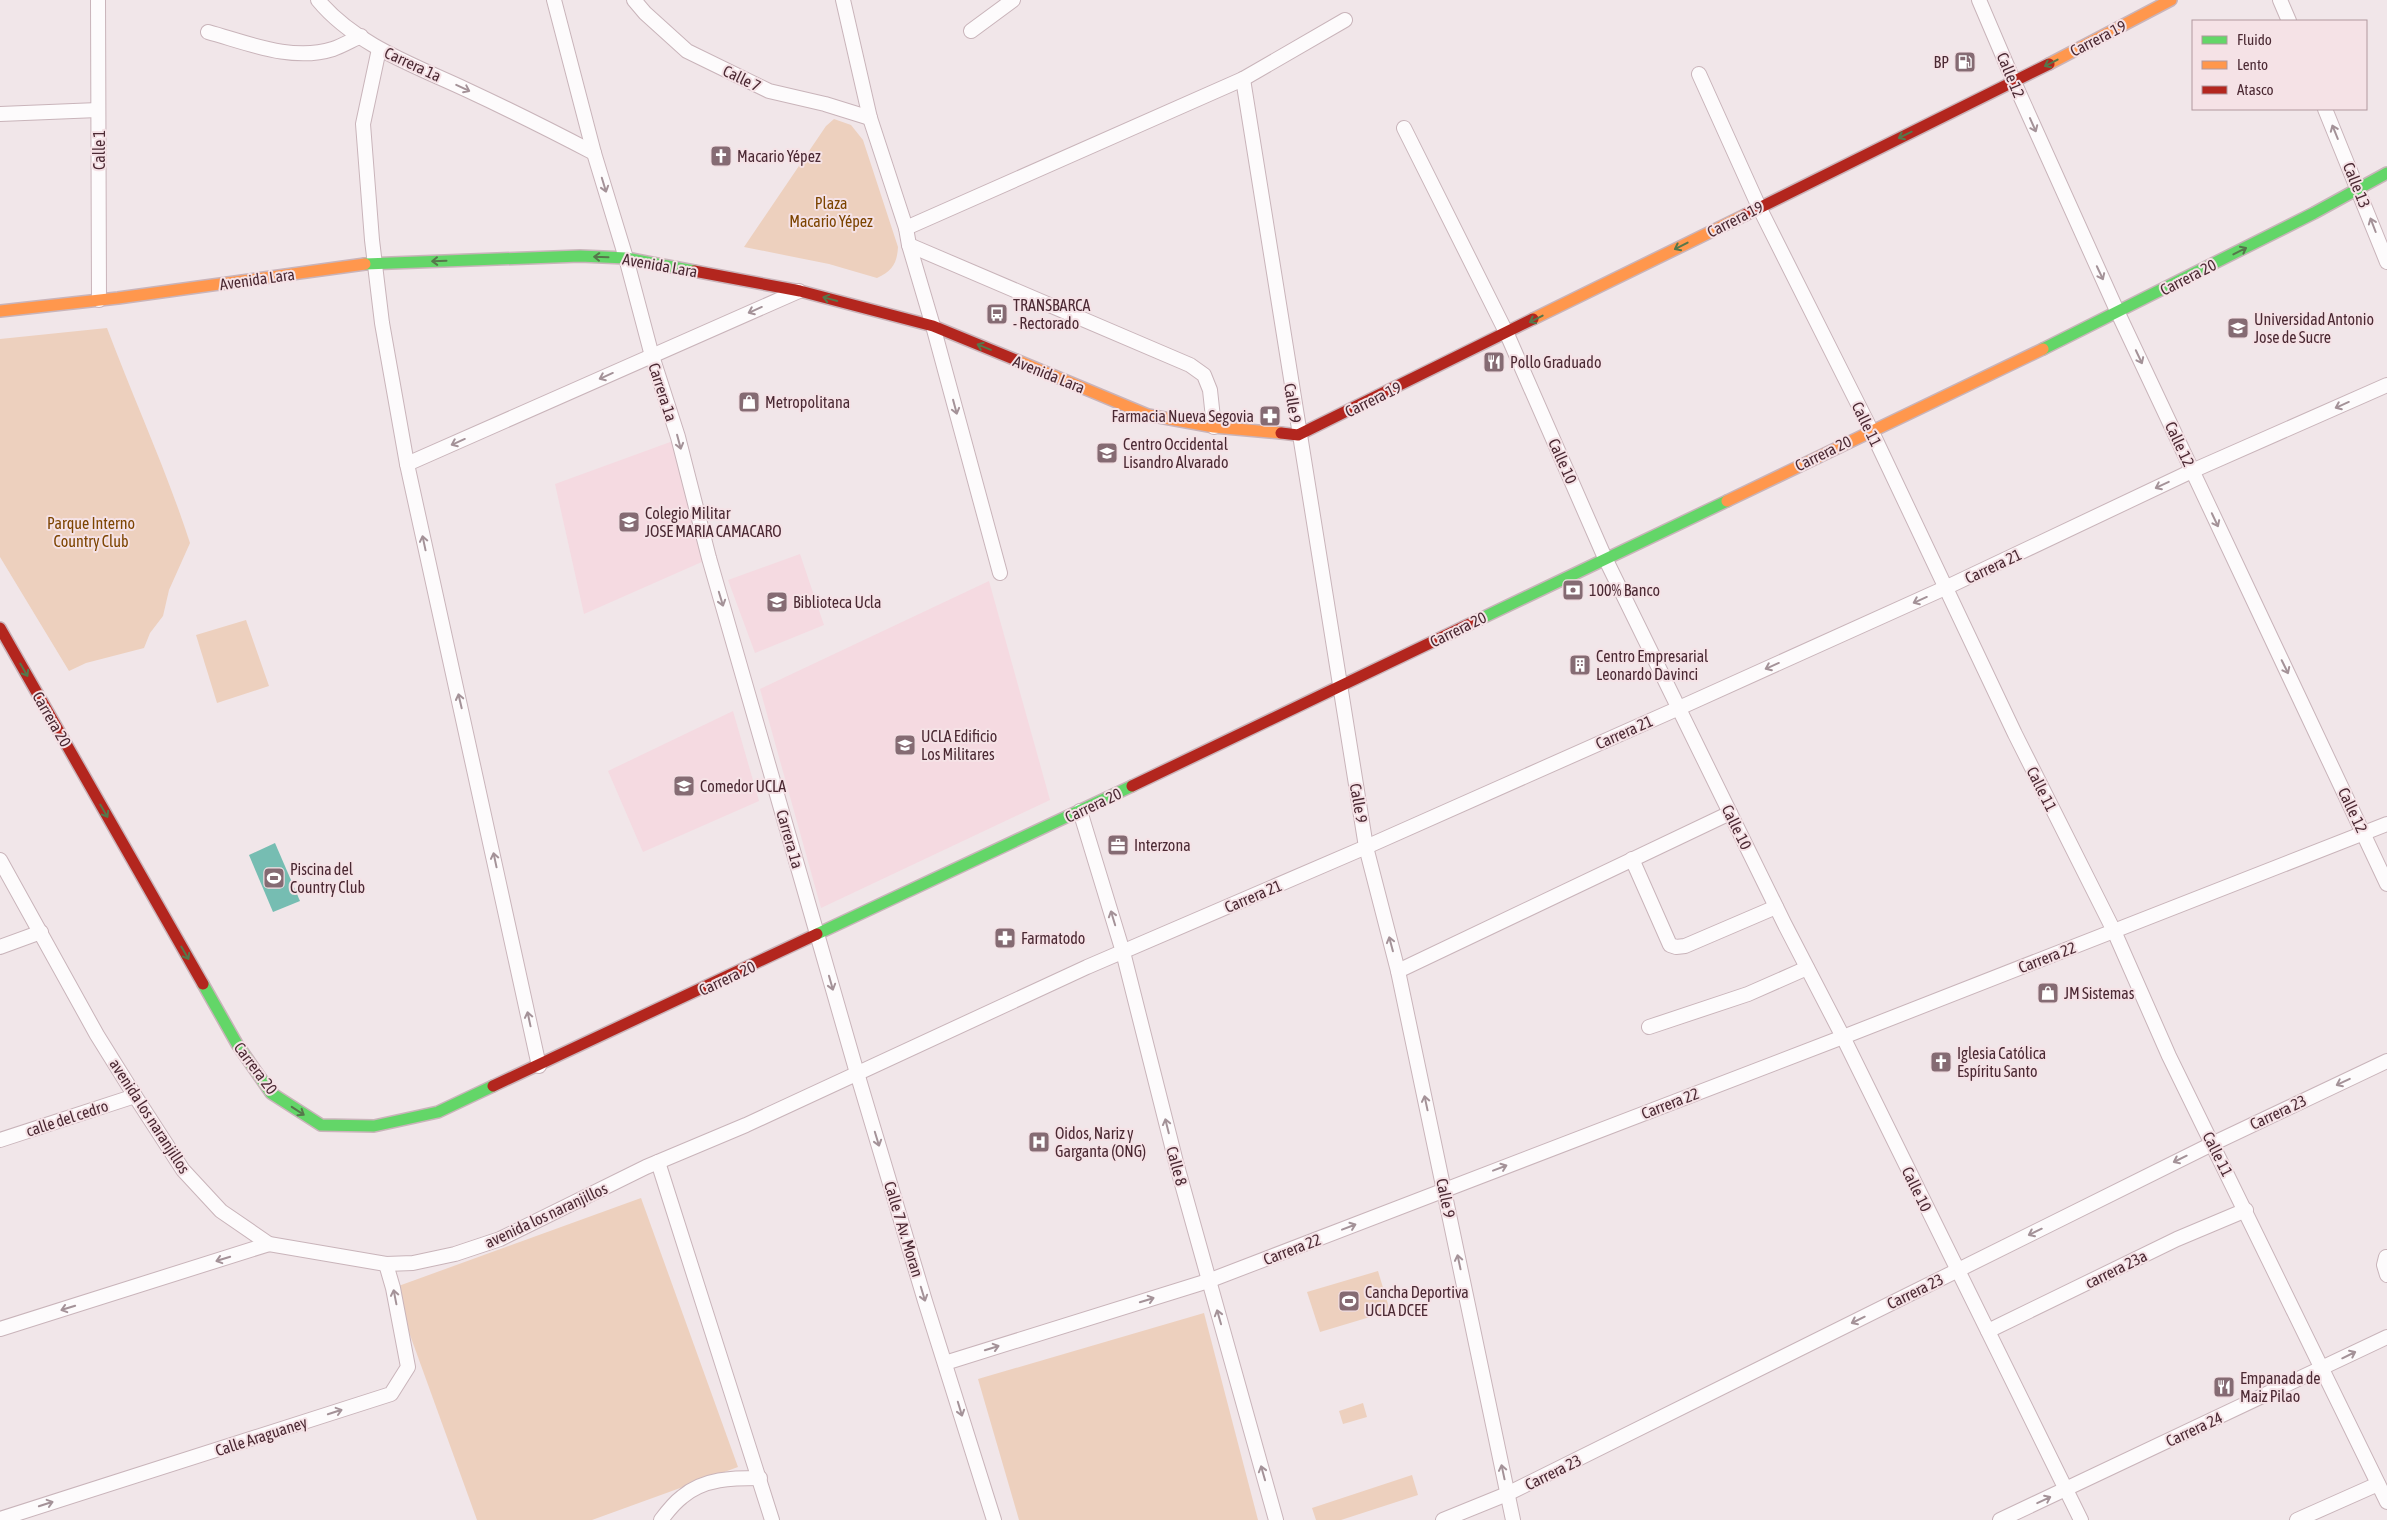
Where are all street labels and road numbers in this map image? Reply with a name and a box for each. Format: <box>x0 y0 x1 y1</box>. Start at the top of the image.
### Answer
street label: Carrera 19 <box>2067 16 2129 60</box>
street label: Carrera 1a <box>382 43 444 85</box>
street label: Calle 12 <box>1993 50 2029 100</box>
street label: Calle 7 <box>720 61 764 95</box>
street label: Calle 1 <box>90 130 108 170</box>
street label: Calle 13 <box>2340 160 2374 210</box>
street label: Carrera 19 <box>1704 197 1766 241</box>
street label: Avenida Lara <box>621 250 699 280</box>
street label: Carrera 20 <box>2157 255 2219 299</box>
street label: Avenida Lara <box>218 265 296 293</box>
street label: Avenida Lara <box>1011 351 1087 397</box>
street label: Carrera 1a <box>645 361 681 423</box>
street label: Carrera 19 <box>1342 378 1404 420</box>
street label: Calle 9 <box>1281 382 1305 424</box>
street label: Calle 11 <box>1849 399 1885 449</box>
street label: Calle 12 <box>2162 419 2198 469</box>
street label: Carrera 20 <box>1792 432 1854 474</box>
street label: Calle 10 <box>1545 436 1581 486</box>
street label: Carrera 21 <box>1962 545 2024 587</box>
street label: Carrera 20 <box>1427 608 1489 650</box>
street label: Carrera 20 <box>29 688 75 750</box>
street label: Carrera 21 <box>1593 711 1655 753</box>
street label: Calle 11 <box>2023 764 2061 814</box>
street label: Calle 9 <box>1347 782 1371 824</box>
street label: Carrera 20 <box>1062 784 1124 826</box>
street label: Calle 12 <box>2335 785 2371 835</box>
street label: Calle 10 <box>1719 802 1755 852</box>
street label: Carrera 1a <box>773 808 807 870</box>
street label: Carrera 21 <box>1222 876 1284 916</box>
street label: Carrera 22 <box>2016 938 2078 976</box>
street label: Carrera 20 <box>696 957 758 999</box>
street label: Carrera 20 <box>231 1038 281 1098</box>
street label: avenida los naranjillos <box>105 1055 194 1177</box>
street label: Carrera 22 <box>1639 1084 1701 1122</box>
street label: Carrera 23 <box>2247 1091 2309 1133</box>
street label: calle del cedro <box>24 1096 110 1140</box>
street label: Calle 11 <box>2199 1129 2237 1179</box>
street label: Calle 8 <box>1163 1144 1191 1188</box>
street label: Calle 10 <box>1899 1164 1935 1214</box>
street label: Calle 9 <box>1433 1177 1459 1219</box>
street label: avenida los naranjillos <box>482 1179 611 1252</box>
street label: Calle 7 Av. Moran <box>881 1179 927 1279</box>
street label: Carrera 22 <box>1261 1230 1323 1268</box>
street label: carrera 23a <box>2082 1246 2150 1292</box>
street label: Carrera 23 <box>1884 1270 1946 1312</box>
street label: Carrera 24 <box>2163 1408 2225 1450</box>
street label: Calle Araguaney <box>213 1413 310 1460</box>
street label: Carrera 23 <box>1522 1451 1584 1493</box>

